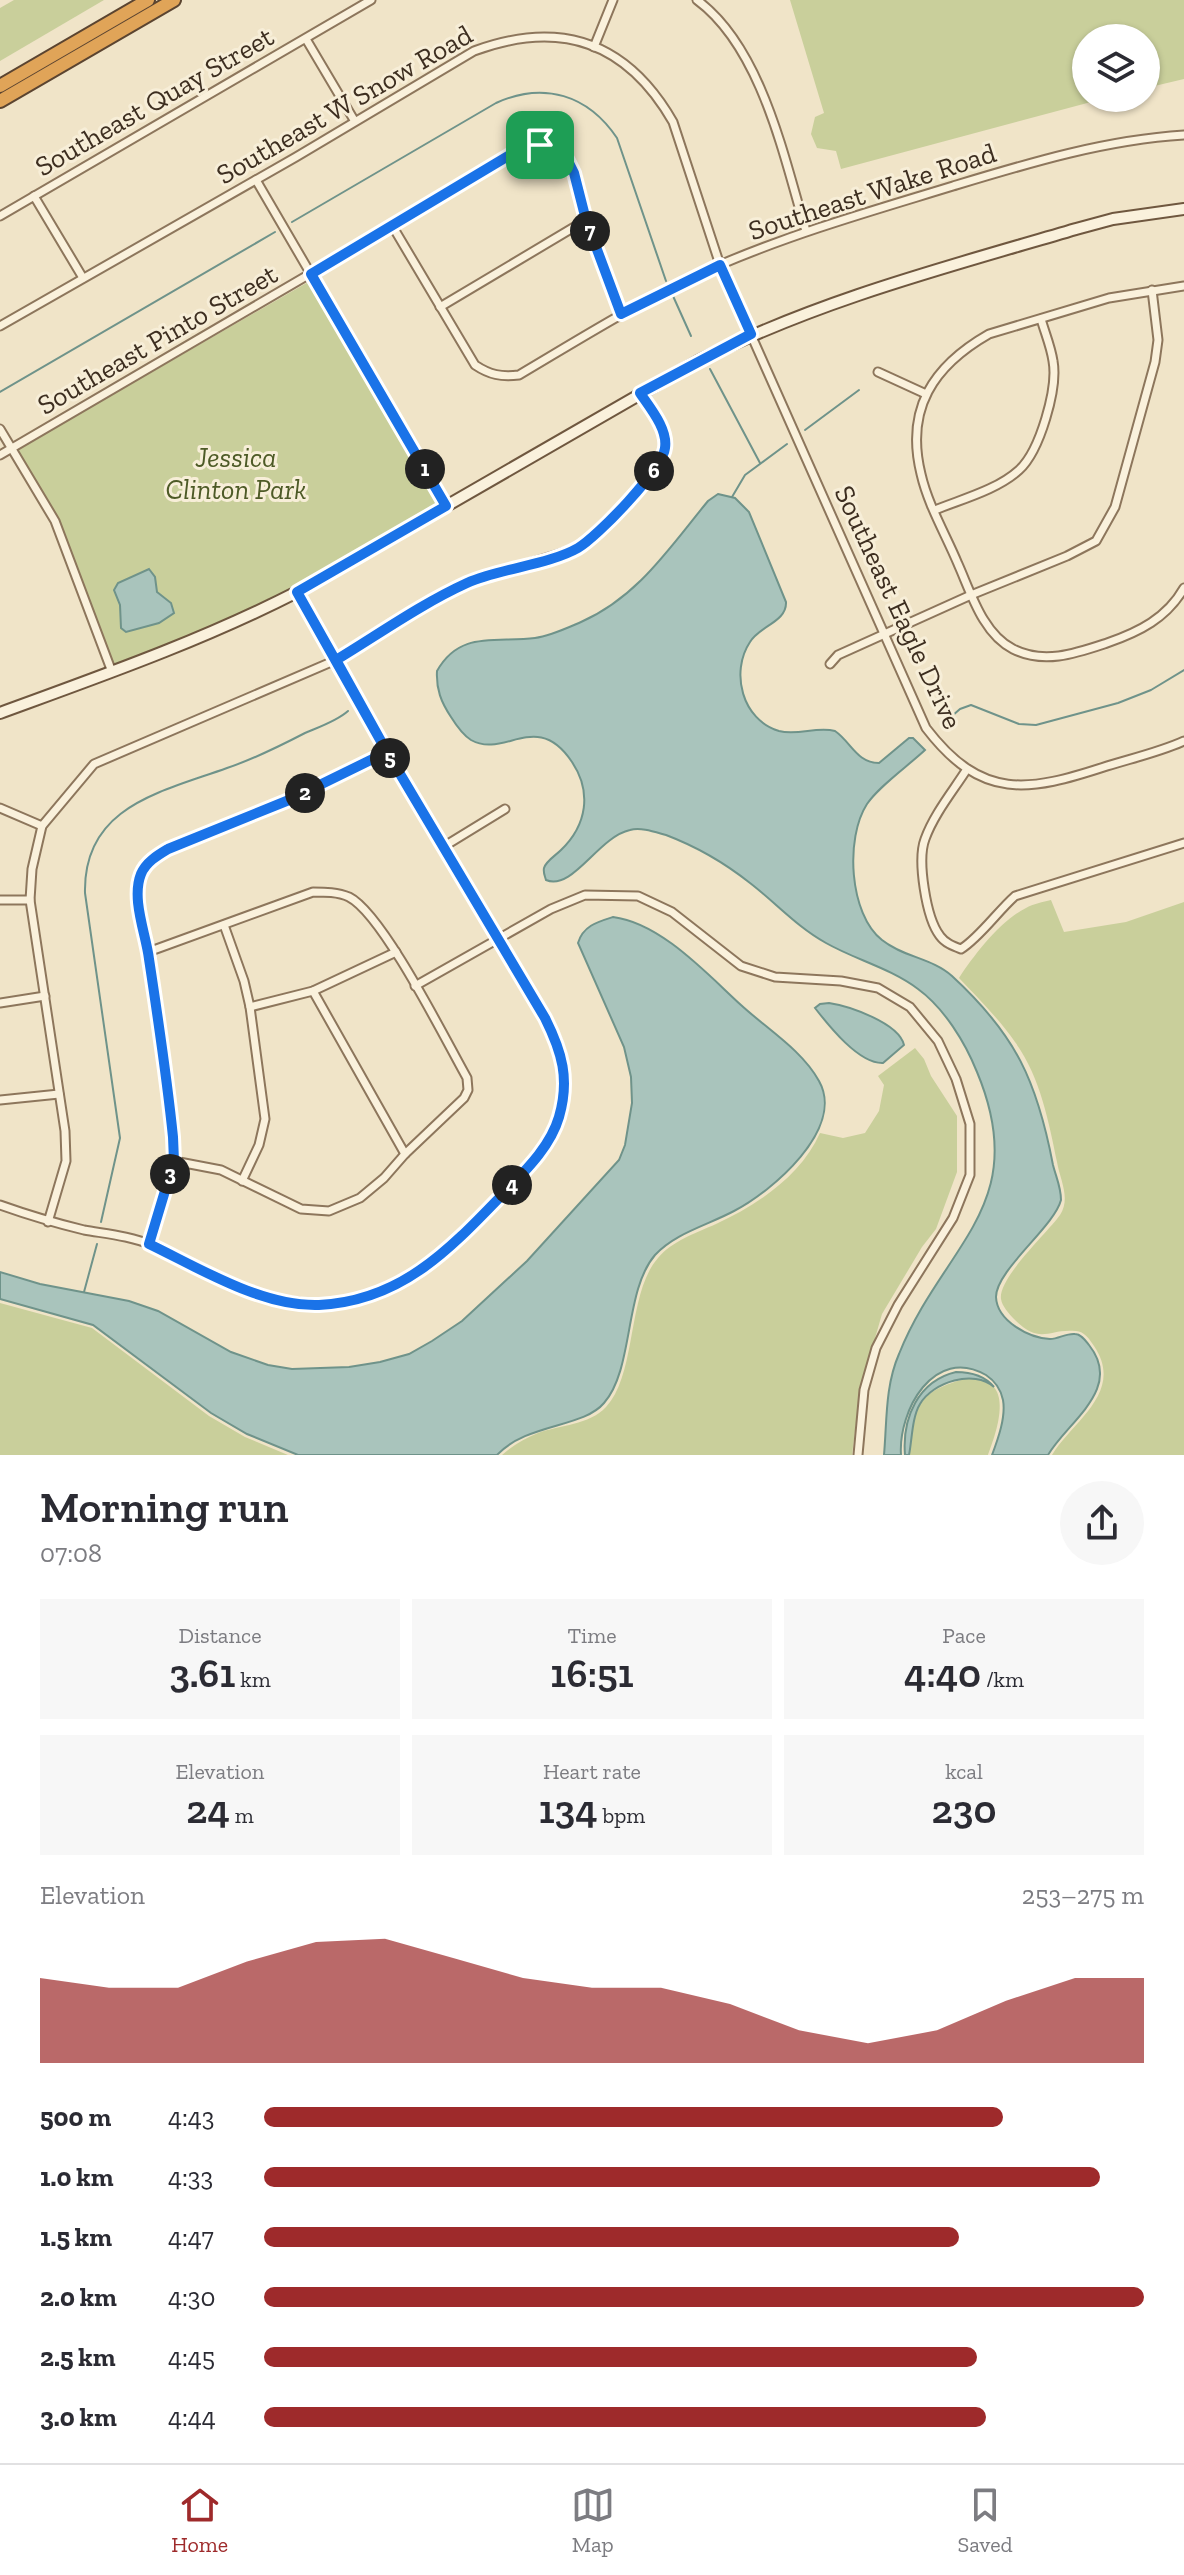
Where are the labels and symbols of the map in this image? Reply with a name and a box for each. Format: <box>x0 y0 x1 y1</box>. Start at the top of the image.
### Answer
street label: Southeast W Snow Road <box>210 18 478 191</box>
street label: Southeast Quay Street <box>29 19 280 183</box>
pin <box>506 111 574 179</box>
street label: Southeast Wake Road <box>744 136 1000 247</box>
pin: 7 <box>570 211 610 251</box>
street label: Southeast Pinto Street <box>31 257 284 422</box>
park label: Jessica Clinton Park <box>165 441 307 506</box>
pin: 1 <box>405 449 445 489</box>
pin: 6 <box>634 451 674 491</box>
street label: Southeast Eagle Drive <box>828 480 969 734</box>
pin: 5 <box>370 738 410 778</box>
pin: 2 <box>285 773 325 813</box>
pin: 3 <box>150 1154 190 1194</box>
pin: 4 <box>492 1165 532 1205</box>

